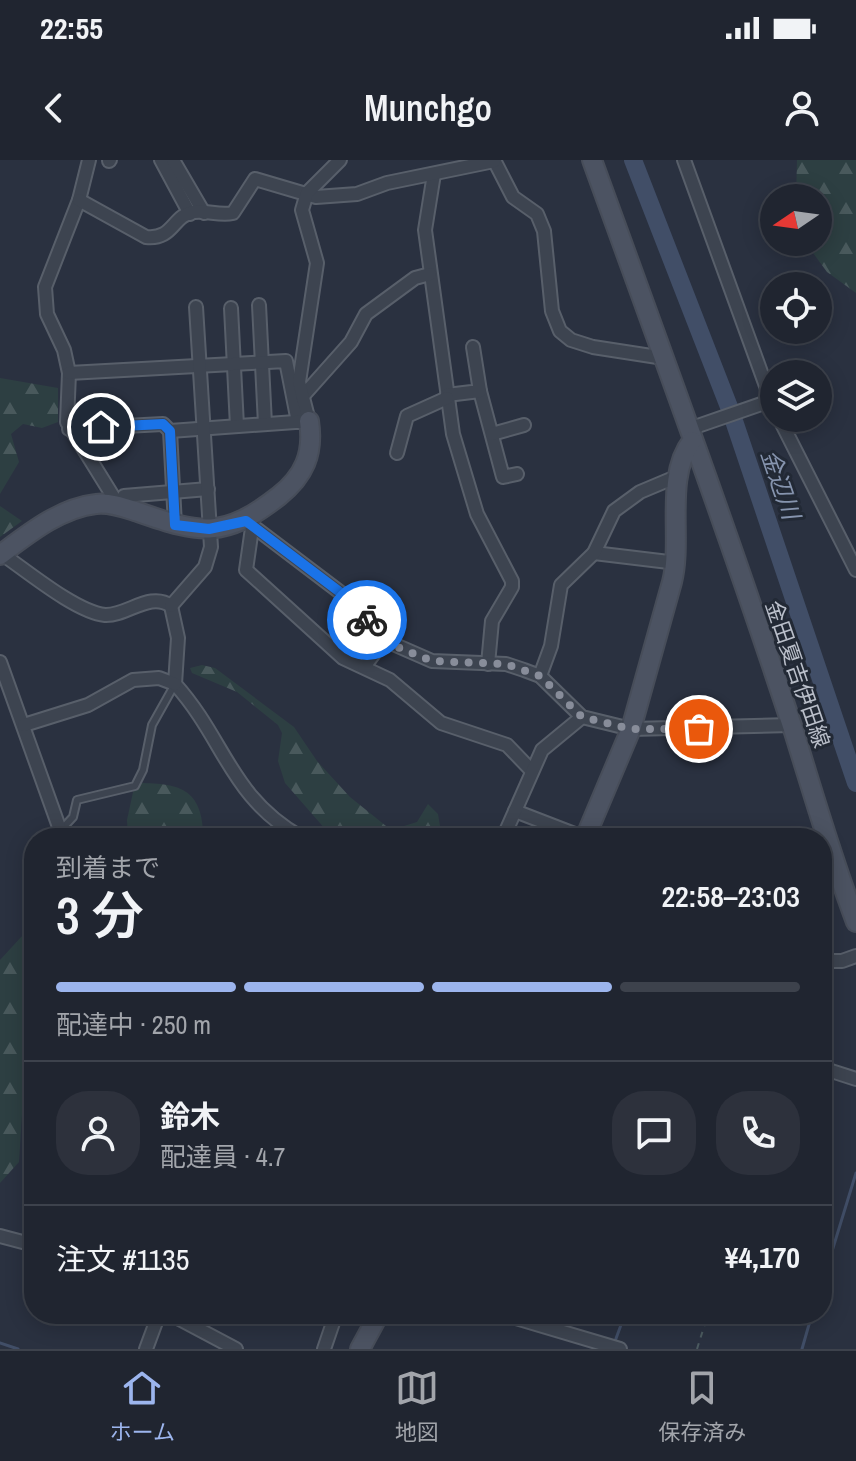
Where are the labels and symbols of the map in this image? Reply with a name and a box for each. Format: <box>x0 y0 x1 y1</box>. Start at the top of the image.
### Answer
north arrow <box>760 184 832 256</box>
pin <box>67 393 135 461</box>
water label: 金辺川 <box>754 445 809 526</box>
courier <box>327 580 407 660</box>
street label: 金田夏吉伊田線 <box>759 596 837 752</box>
pin <box>665 695 733 763</box>

